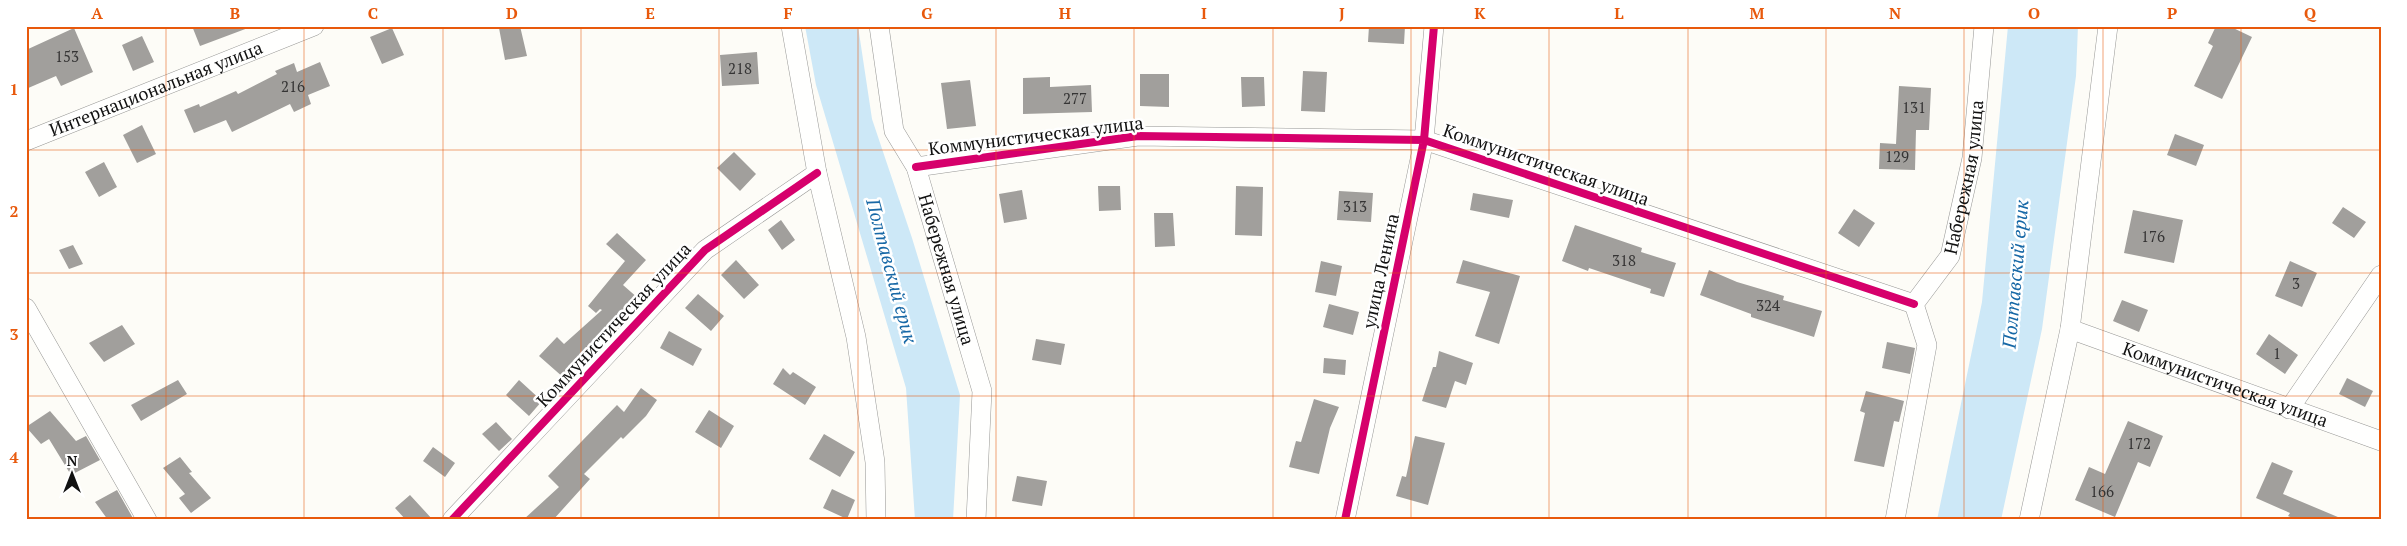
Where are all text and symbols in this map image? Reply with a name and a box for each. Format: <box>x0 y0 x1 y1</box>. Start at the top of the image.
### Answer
text: A <box>91 2 103 24</box>
text: B <box>230 2 240 24</box>
text: C <box>368 2 378 24</box>
text: D <box>506 2 518 24</box>
text: E <box>645 2 655 24</box>
text: F <box>783 2 793 24</box>
text: G <box>921 2 933 24</box>
text: H <box>1059 2 1071 24</box>
text: I <box>1201 2 1207 24</box>
text: J <box>1339 2 1345 24</box>
text: K <box>1474 2 1486 24</box>
text: L <box>1614 2 1624 24</box>
text: M <box>1750 2 1765 24</box>
text: N <box>1889 2 1901 24</box>
text: O <box>2028 2 2040 24</box>
text: P <box>2167 2 2177 24</box>
text: Q <box>2304 2 2317 24</box>
street label: Интернациональная улица <box>46 35 266 141</box>
house number: 153 <box>55 46 79 66</box>
house number: 218 <box>728 58 752 78</box>
house number: 216 <box>281 76 305 96</box>
text: 1 <box>9 78 19 100</box>
house number: 277 <box>1063 88 1087 108</box>
house number: 131 <box>1902 97 1926 117</box>
street label: Набережная улица <box>1938 99 1988 257</box>
street label: Коммунистическая улица <box>927 110 1145 160</box>
street label: Коммунистическая улица <box>1440 117 1653 211</box>
house number: 129 <box>1885 146 1909 166</box>
street label: Набережная улица <box>913 191 981 348</box>
water label: Полтавский ерик <box>861 195 924 346</box>
house number: 313 <box>1343 196 1367 216</box>
water label: Полтавский ерик <box>1995 198 2033 350</box>
text: 2 <box>9 200 19 222</box>
street label: улица Ленина <box>1356 211 1404 331</box>
house number: 176 <box>2141 226 2165 246</box>
street label: Коммунистическая улица <box>531 237 696 412</box>
house number: 318 <box>1612 250 1636 270</box>
house number: 3 <box>2292 273 2300 293</box>
house number: 324 <box>1756 295 1780 315</box>
text: 3 <box>9 323 19 345</box>
street label: Коммунистическая улица <box>2120 336 2332 432</box>
house number: 1 <box>2273 343 2281 363</box>
house number: 172 <box>2127 433 2151 453</box>
text: 4 <box>9 446 19 468</box>
north arrow <box>48 448 98 498</box>
text: N <box>67 451 78 470</box>
house number: 166 <box>2090 481 2114 501</box>

